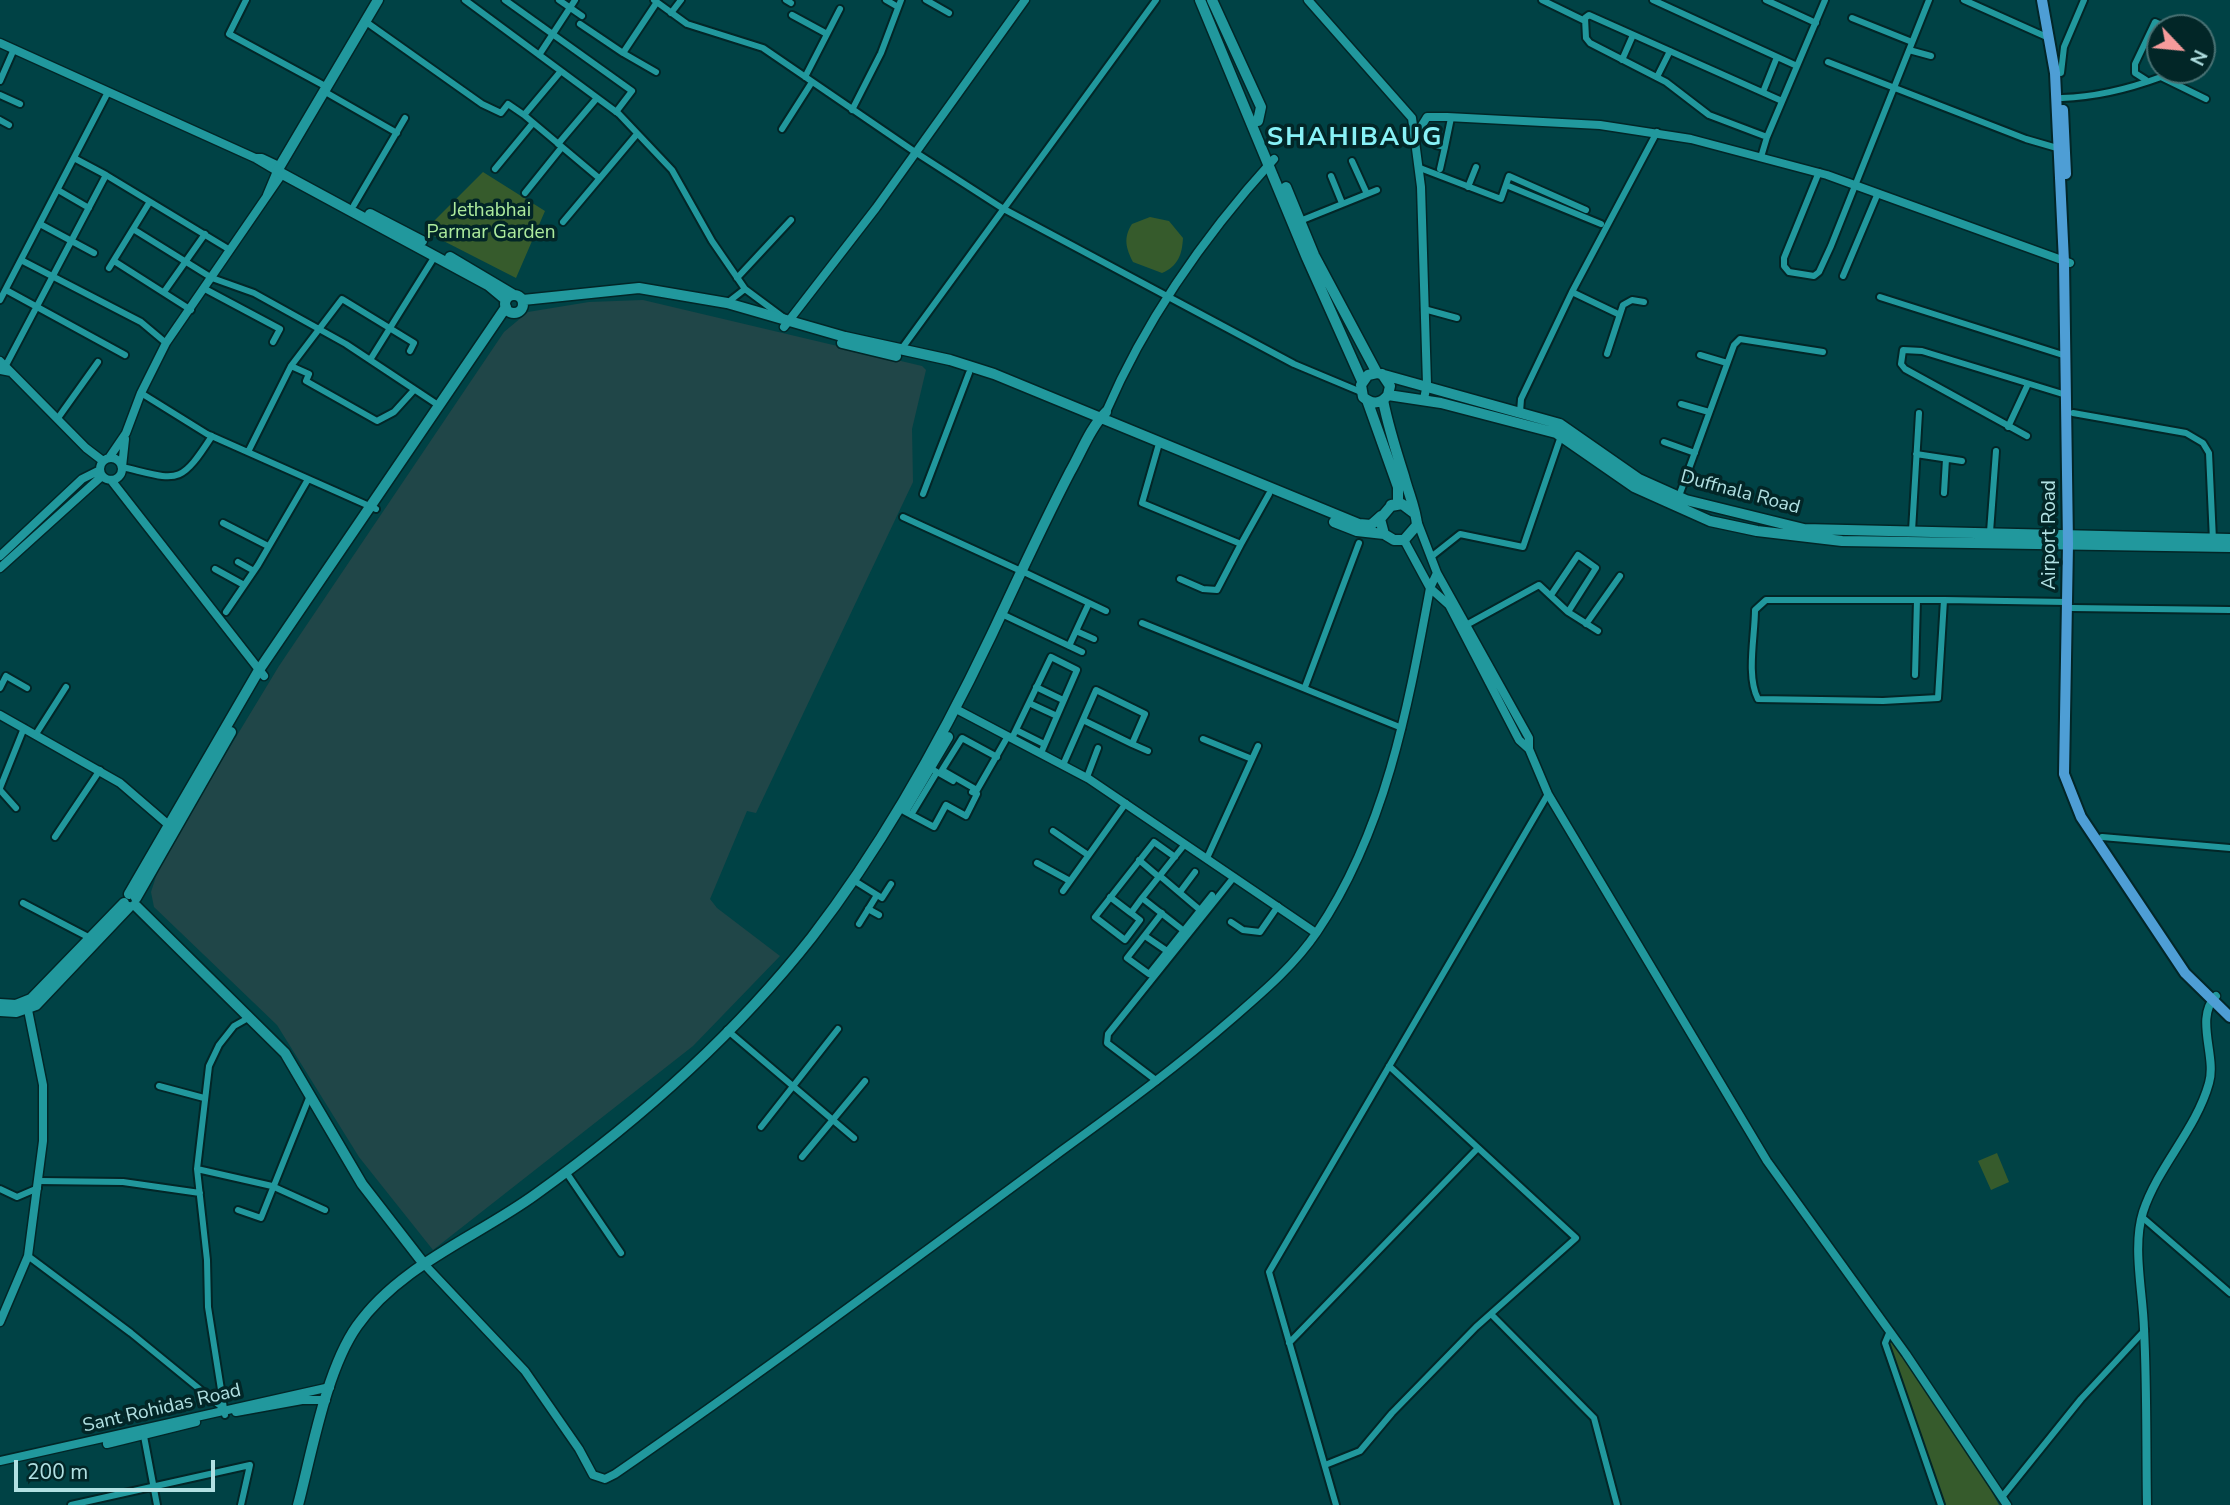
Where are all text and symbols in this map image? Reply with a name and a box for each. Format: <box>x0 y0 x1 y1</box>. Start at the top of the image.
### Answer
north arrow <box>2146 14 2216 84</box>
text: N <box>2183 45 2213 69</box>
district label: SHAHIBAUG <box>1268 123 1442 155</box>
park label: Jethabhai Parmar Garden <box>427 200 555 244</box>
street label: Duffnala Road <box>1678 466 1802 520</box>
street label: Airport Road <box>2039 480 2061 590</box>
street label: Sant Rohidas Road <box>81 1380 243 1438</box>
scale bar <box>18 1446 219 1490</box>
text: 200 m <box>27 1458 88 1486</box>

